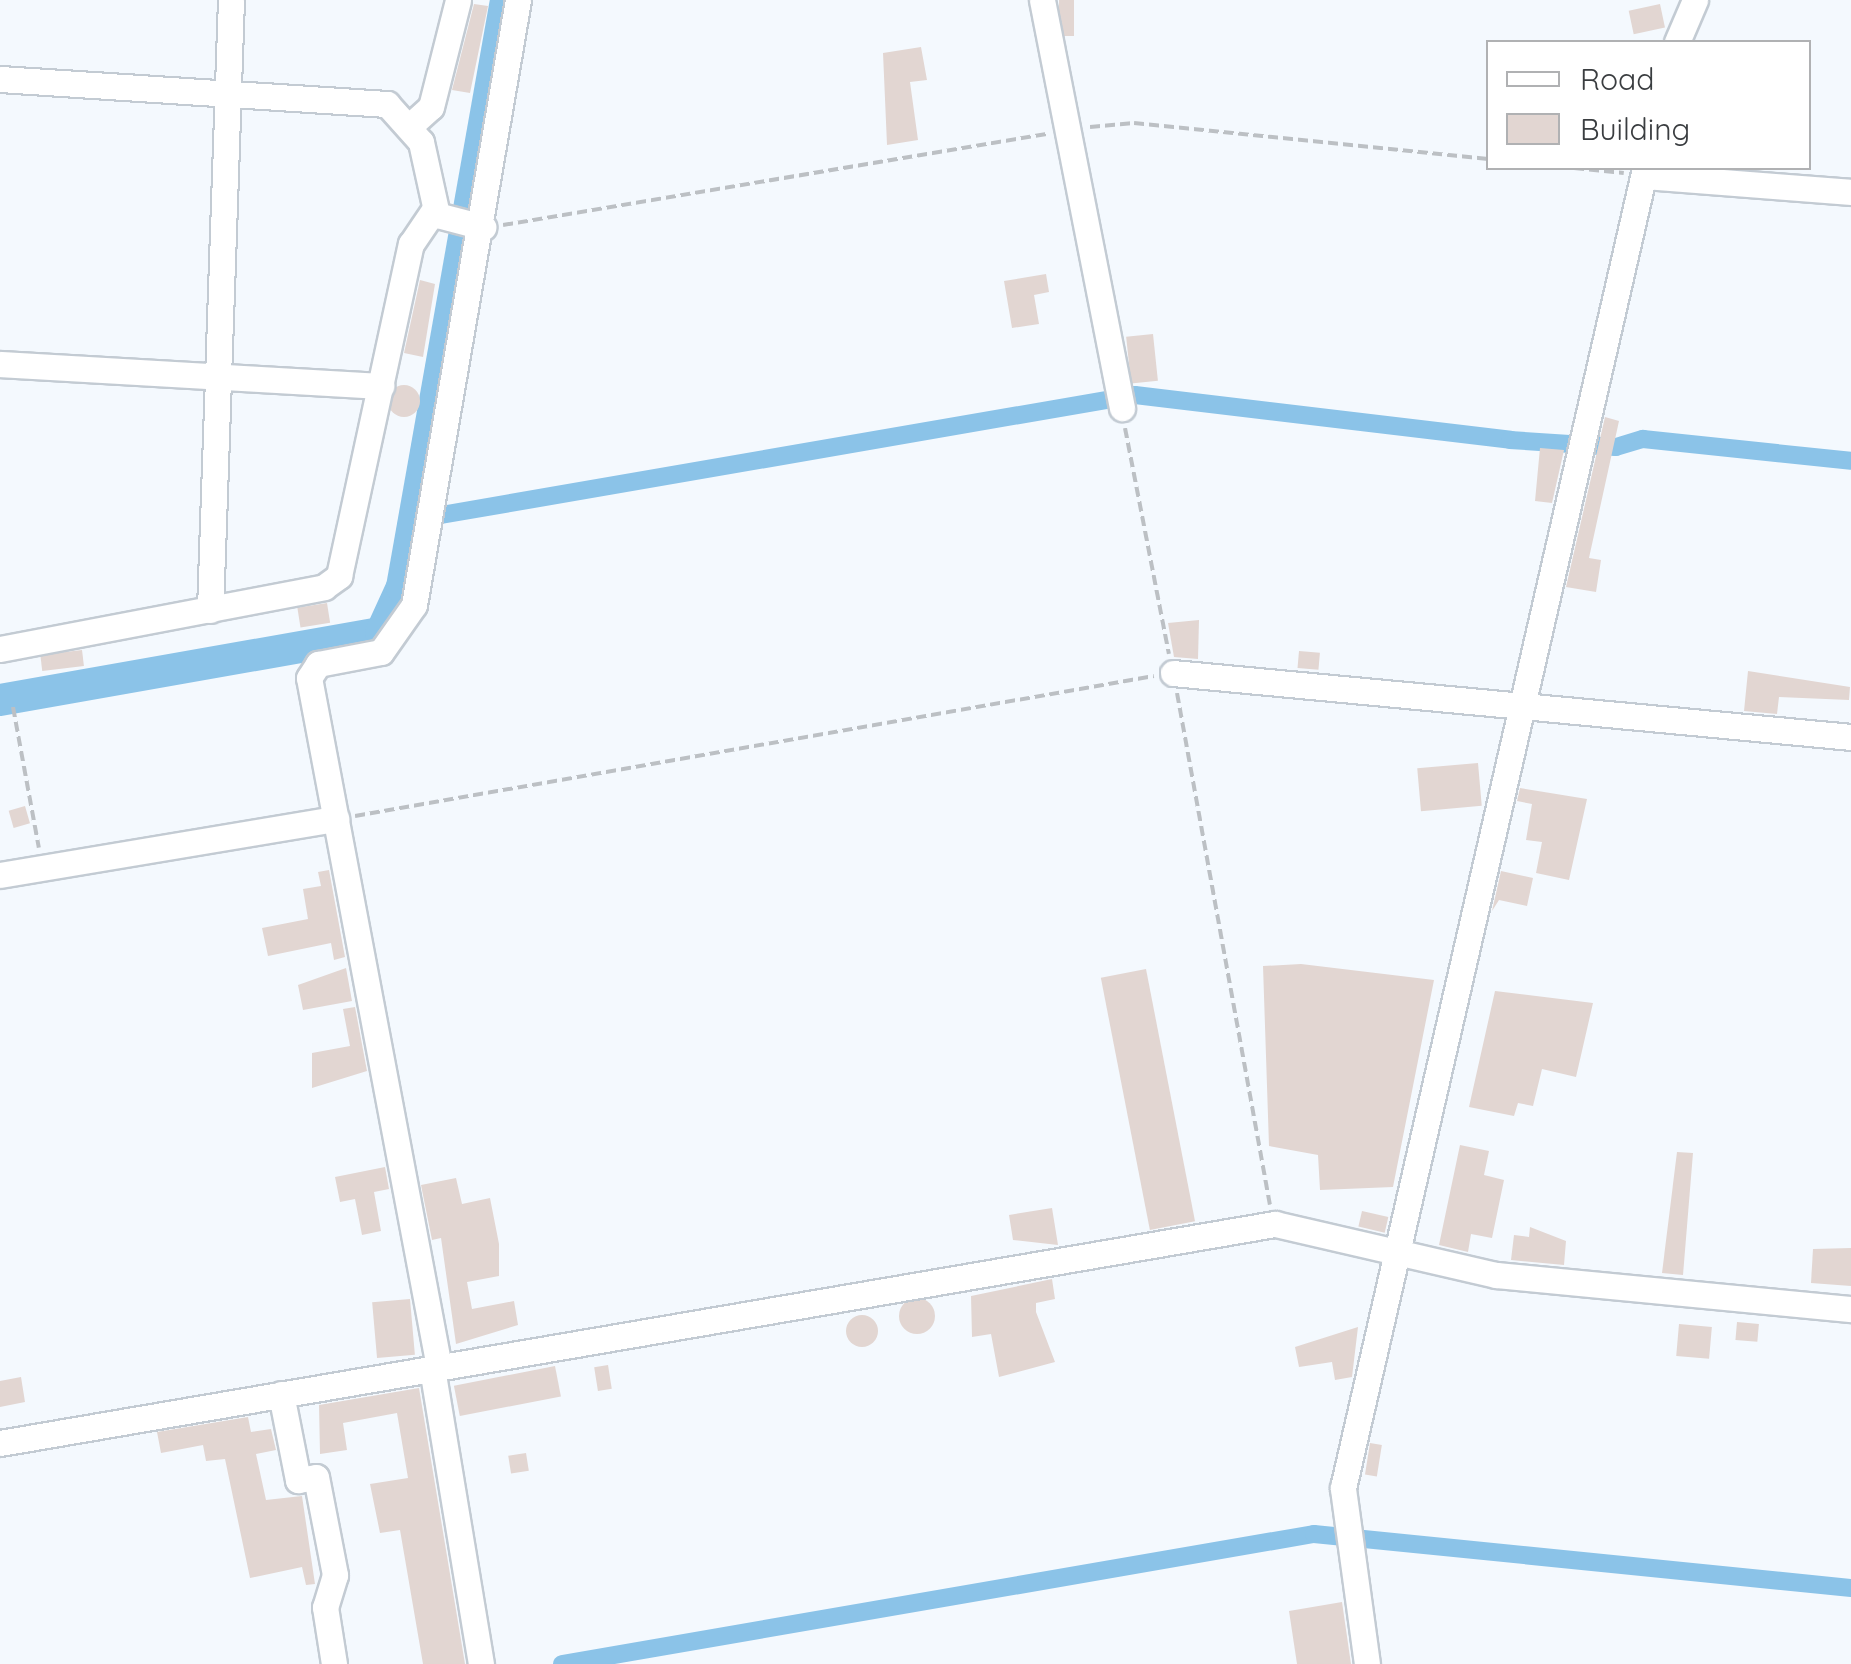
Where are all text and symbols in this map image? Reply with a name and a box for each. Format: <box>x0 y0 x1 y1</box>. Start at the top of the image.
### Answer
legend <box>1486 40 1811 170</box>
text: Road <box>1580 60 1654 98</box>
text: Building <box>1580 110 1690 148</box>

